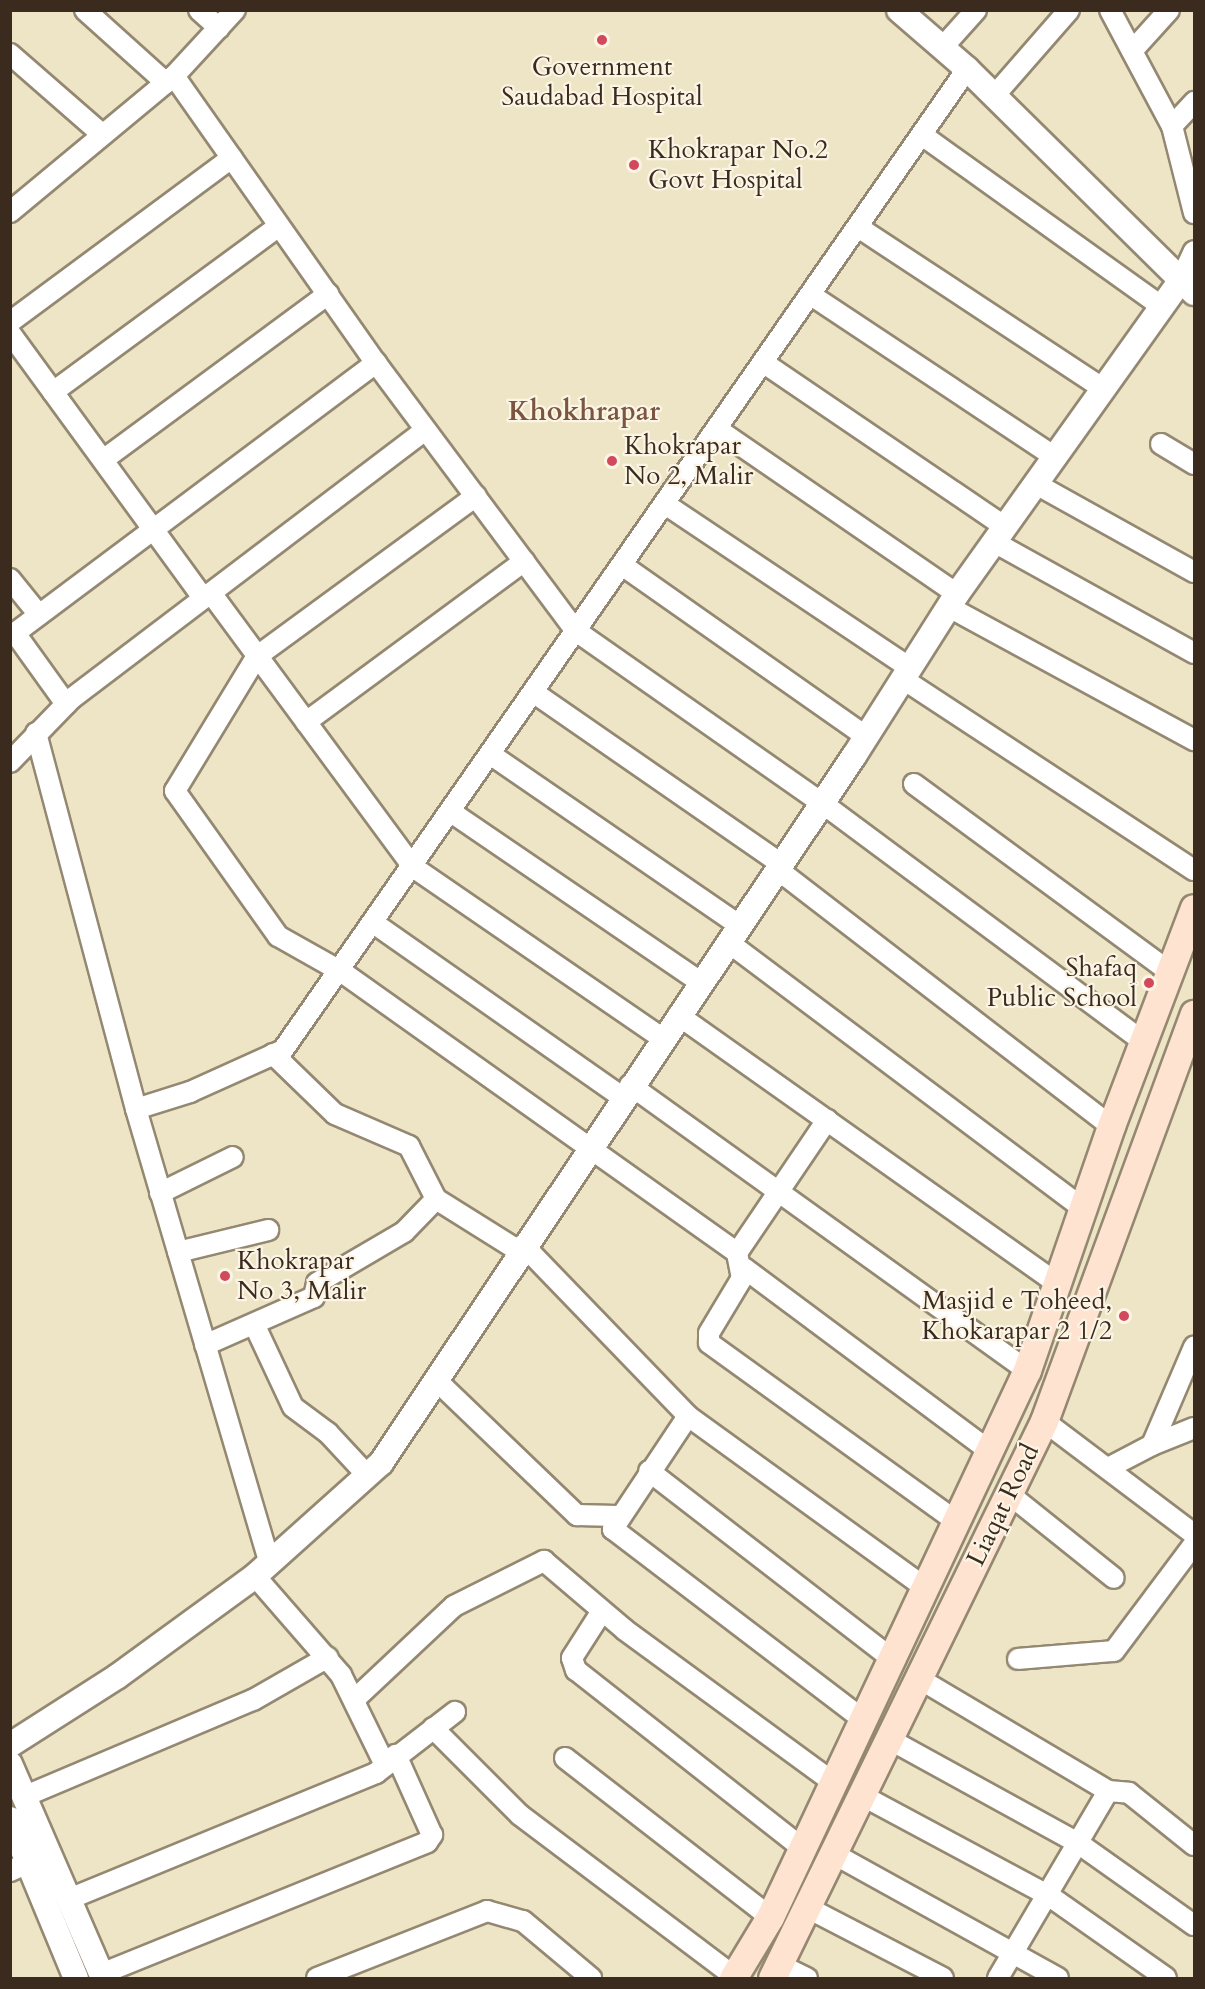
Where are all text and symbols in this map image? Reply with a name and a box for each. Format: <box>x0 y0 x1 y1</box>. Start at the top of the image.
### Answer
marker: Government Saudabad Hospital <box>593 31 611 49</box>
place label: Government Saudabad Hospital <box>501 51 703 112</box>
place label: Khokrapar No.2 Govt Hospital <box>648 134 828 195</box>
marker: Khokrapar No.2 Govt Hospital <box>625 156 643 174</box>
district label: Khokhrapar <box>508 396 660 428</box>
place label: Khokrapar No 2, Malir <box>624 430 753 491</box>
marker: Khokrapar No 2, Malir <box>605 454 619 468</box>
place label: Shafaq Public School <box>987 952 1137 1014</box>
marker: Shafaq Public School <box>1142 976 1156 990</box>
place label: Khokrapar No 3, Malir <box>237 1245 366 1306</box>
marker: Khokrapar No 3, Malir <box>218 1269 232 1283</box>
place label: Masjid e Toheed, Khokarapar 2 1/2 <box>922 1285 1112 1346</box>
marker: Masjid e Toheed, Khokarapar 2 1/2 <box>1117 1309 1131 1323</box>
street label: Liaqat Road <box>960 1439 1046 1571</box>

